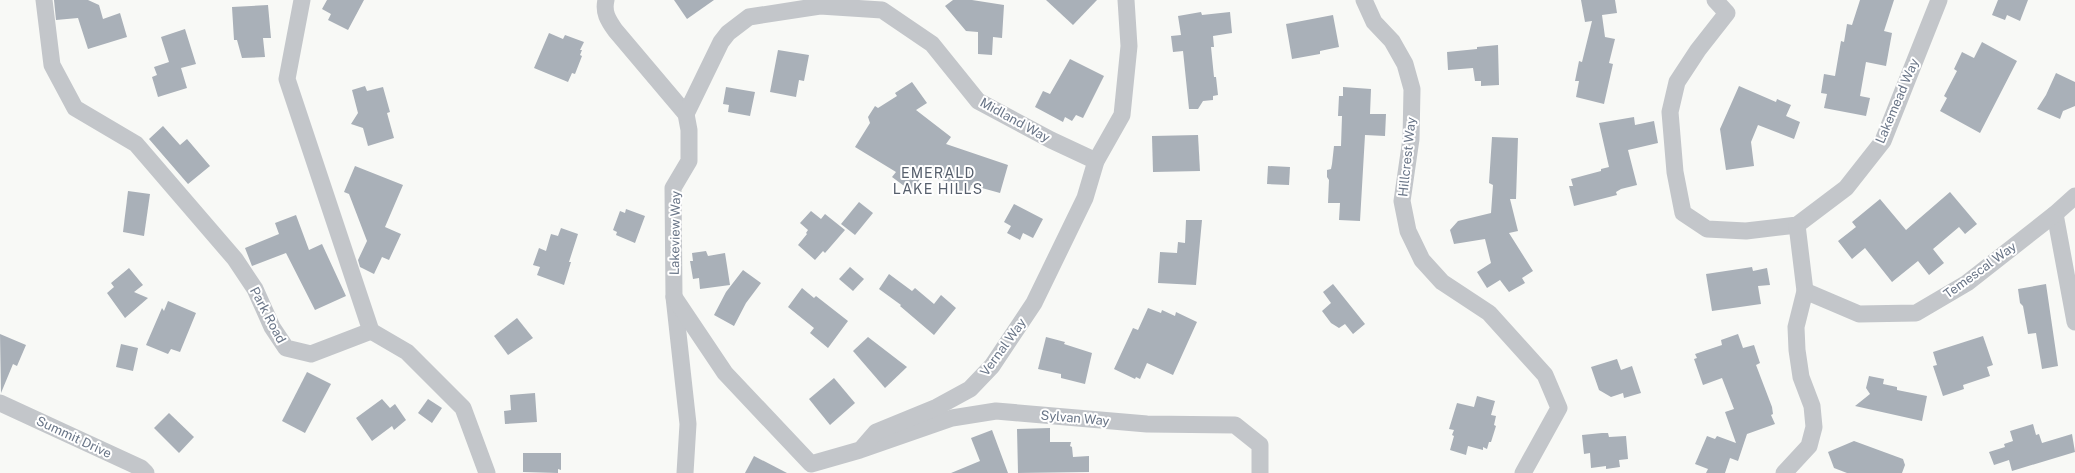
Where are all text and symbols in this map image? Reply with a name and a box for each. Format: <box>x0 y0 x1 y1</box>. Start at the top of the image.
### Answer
street label: Lakemead Way <box>1872 56 1922 146</box>
street label: Midland Way <box>977 95 1053 145</box>
street label: Hillcrest Way <box>1395 116 1419 198</box>
district label: EMERALD LAKE HILLS <box>893 165 983 197</box>
street label: Lakeview Way <box>667 191 683 275</box>
street label: Temescal Way <box>1941 239 2019 301</box>
street label: Park Road <box>247 284 289 346</box>
street label: Vernal Way <box>977 315 1029 379</box>
street label: Sylvan Way <box>1040 408 1110 428</box>
street label: Summit Drive <box>34 413 114 461</box>

